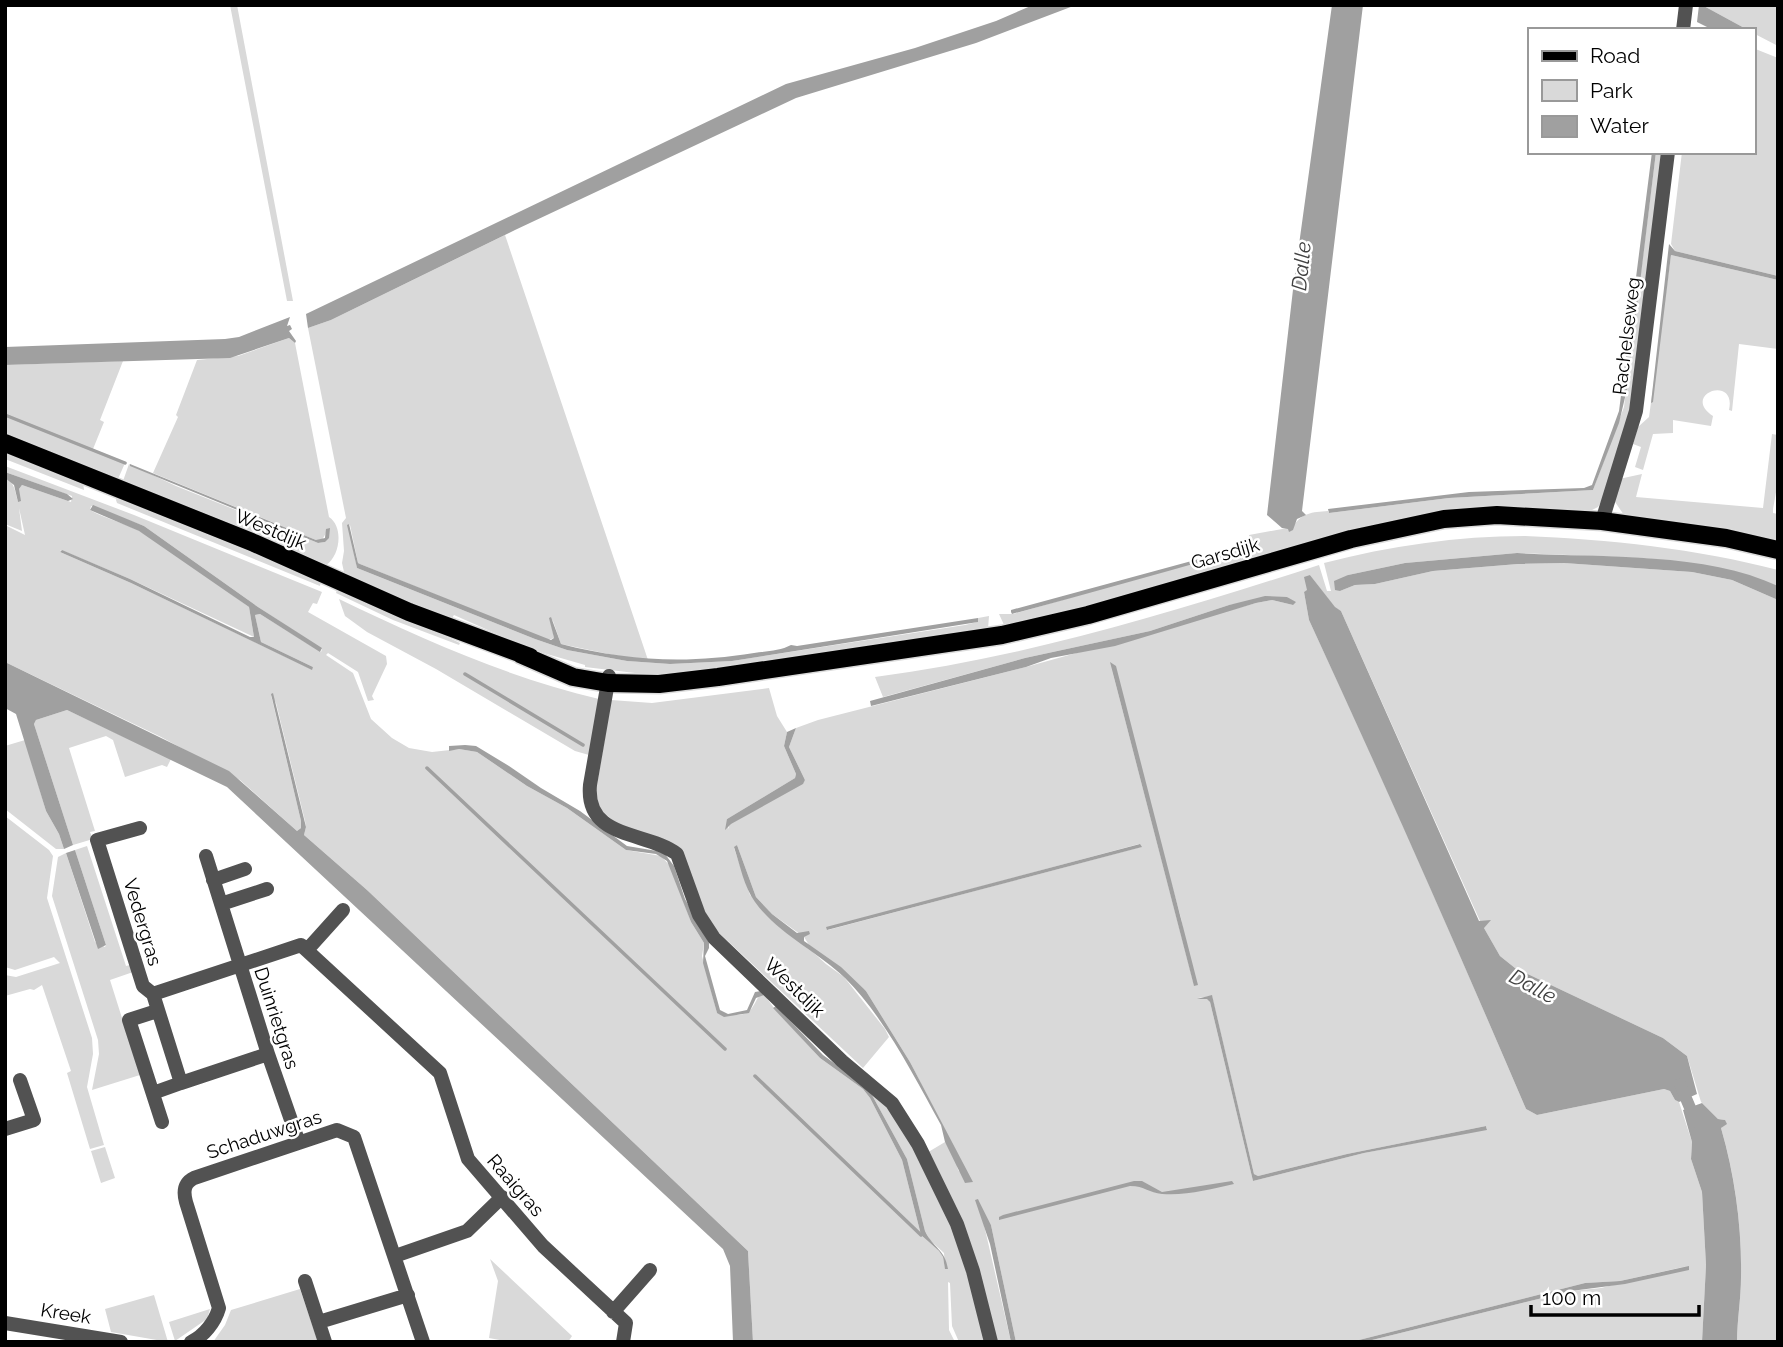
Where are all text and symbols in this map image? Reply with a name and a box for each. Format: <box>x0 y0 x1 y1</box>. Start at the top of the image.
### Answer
legend <box>1528 28 1755 154</box>
text: Road <box>1590 43 1640 68</box>
text: Park <box>1590 78 1633 103</box>
text: Water <box>1590 113 1649 138</box>
water label: Dalle <box>1286 240 1316 292</box>
street label: Rachelseweg <box>1608 276 1644 396</box>
street label: Westdijk <box>232 504 310 554</box>
street label: Garsdijk <box>1188 533 1262 573</box>
street label: Vedergras <box>119 876 167 968</box>
street label: Westdijk <box>760 953 830 1021</box>
water label: Dalle <box>1505 963 1561 1009</box>
street label: Duinrietgras <box>250 964 304 1072</box>
street label: Schaduwgras <box>204 1105 324 1163</box>
street label: Raaigras <box>483 1149 549 1221</box>
scale bar <box>1531 1274 1699 1318</box>
text: 100 m <box>1542 1285 1601 1310</box>
street label: Kreek <box>39 1298 93 1328</box>

